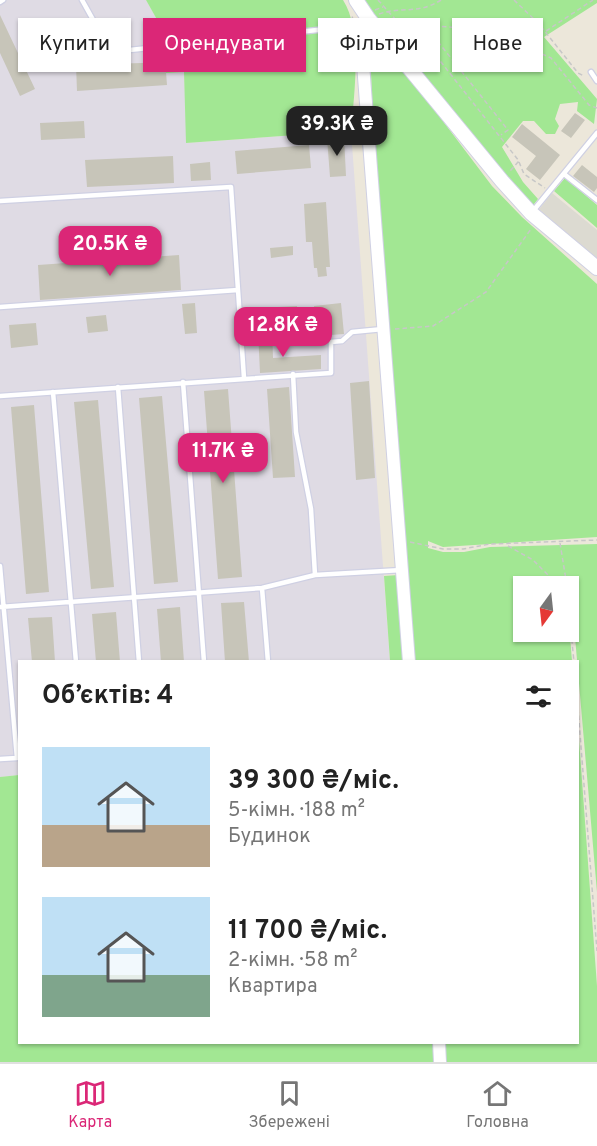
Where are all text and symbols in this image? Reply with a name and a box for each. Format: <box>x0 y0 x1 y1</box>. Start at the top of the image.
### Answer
chip: Купити <box>18 18 131 72</box>
chip: Орендувати <box>143 18 306 72</box>
chip: Фільтри <box>318 18 440 72</box>
chip: Нове <box>452 18 543 72</box>
pin: 39.3K ₴ <box>282 106 392 157</box>
text: 39.3K ₴ <box>300 112 374 138</box>
pin: 20.5K ₴ <box>55 226 165 277</box>
text: 20.5K ₴ <box>73 232 147 258</box>
pin: 12.8K ₴ <box>228 307 338 358</box>
text: 12.8K ₴ <box>248 313 318 339</box>
pin: 11.7K ₴ <box>168 433 278 484</box>
text: 11.7K ₴ <box>192 439 254 465</box>
north arrow <box>513 576 579 642</box>
map controls <box>513 576 579 642</box>
text: Об’єктів: 4 <box>42 680 173 713</box>
icon: filters <box>522 680 555 713</box>
text: 39 300 ₴/міс. <box>228 765 399 798</box>
icon: home <box>90 771 162 843</box>
text: 5-кімн. · 188 m² <box>228 798 365 824</box>
text: Будинок <box>228 824 311 850</box>
text: 11 700 ₴/міс. <box>228 915 387 948</box>
icon: home <box>90 921 162 993</box>
text: 2-кімн. · 58 m² <box>228 948 358 974</box>
text: Квартира <box>228 974 317 1000</box>
tab: Карта <box>68 1077 112 1133</box>
tab: Збережені <box>249 1077 330 1133</box>
tab: Головна <box>466 1077 529 1133</box>

